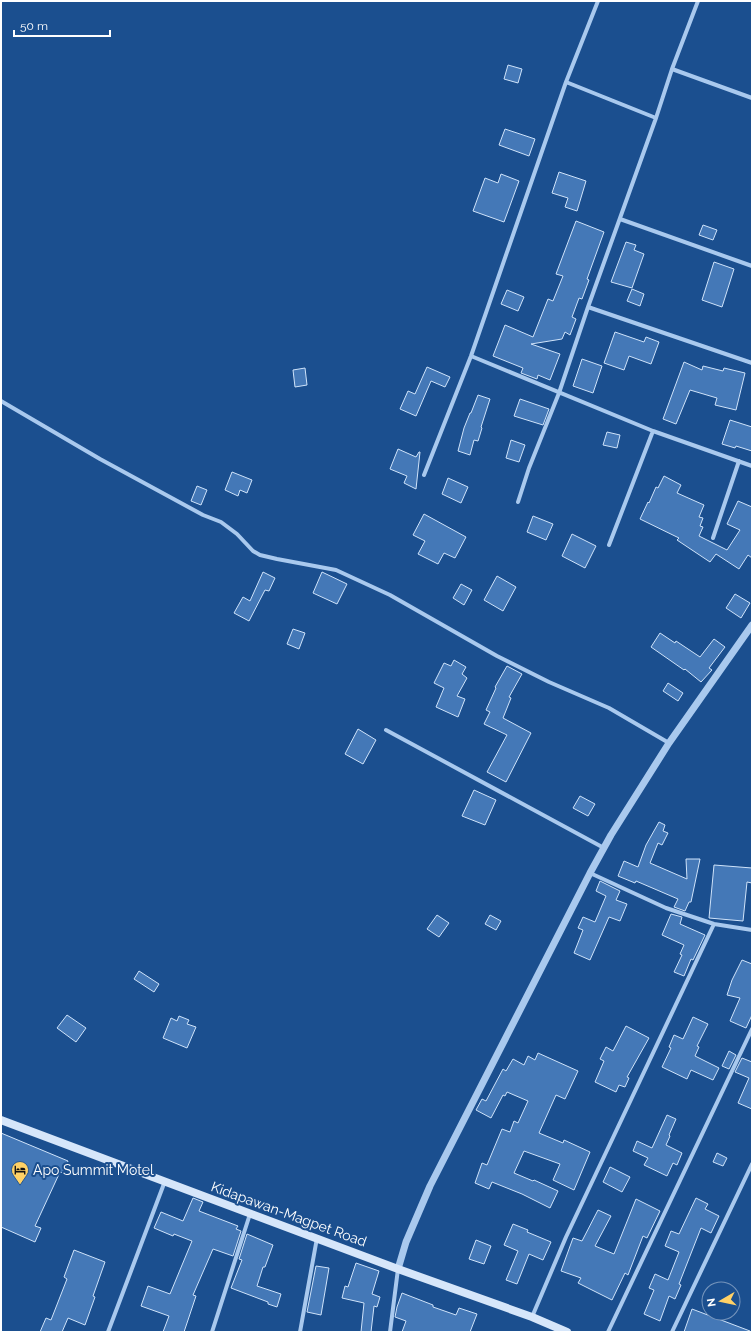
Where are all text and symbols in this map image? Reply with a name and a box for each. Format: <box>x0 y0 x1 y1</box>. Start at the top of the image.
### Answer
scale bar <box>14 12 110 38</box>
text: 50 m <box>20 19 48 33</box>
hotel icon: Apo Summit Motel <box>10 1160 30 1185</box>
place label: Apo Summit Motel <box>33 1162 154 1178</box>
street label: Kidapawan-Magpet Road <box>209 1178 369 1250</box>
north arrow <box>701 1281 741 1321</box>
text: N <box>705 1297 719 1308</box>

